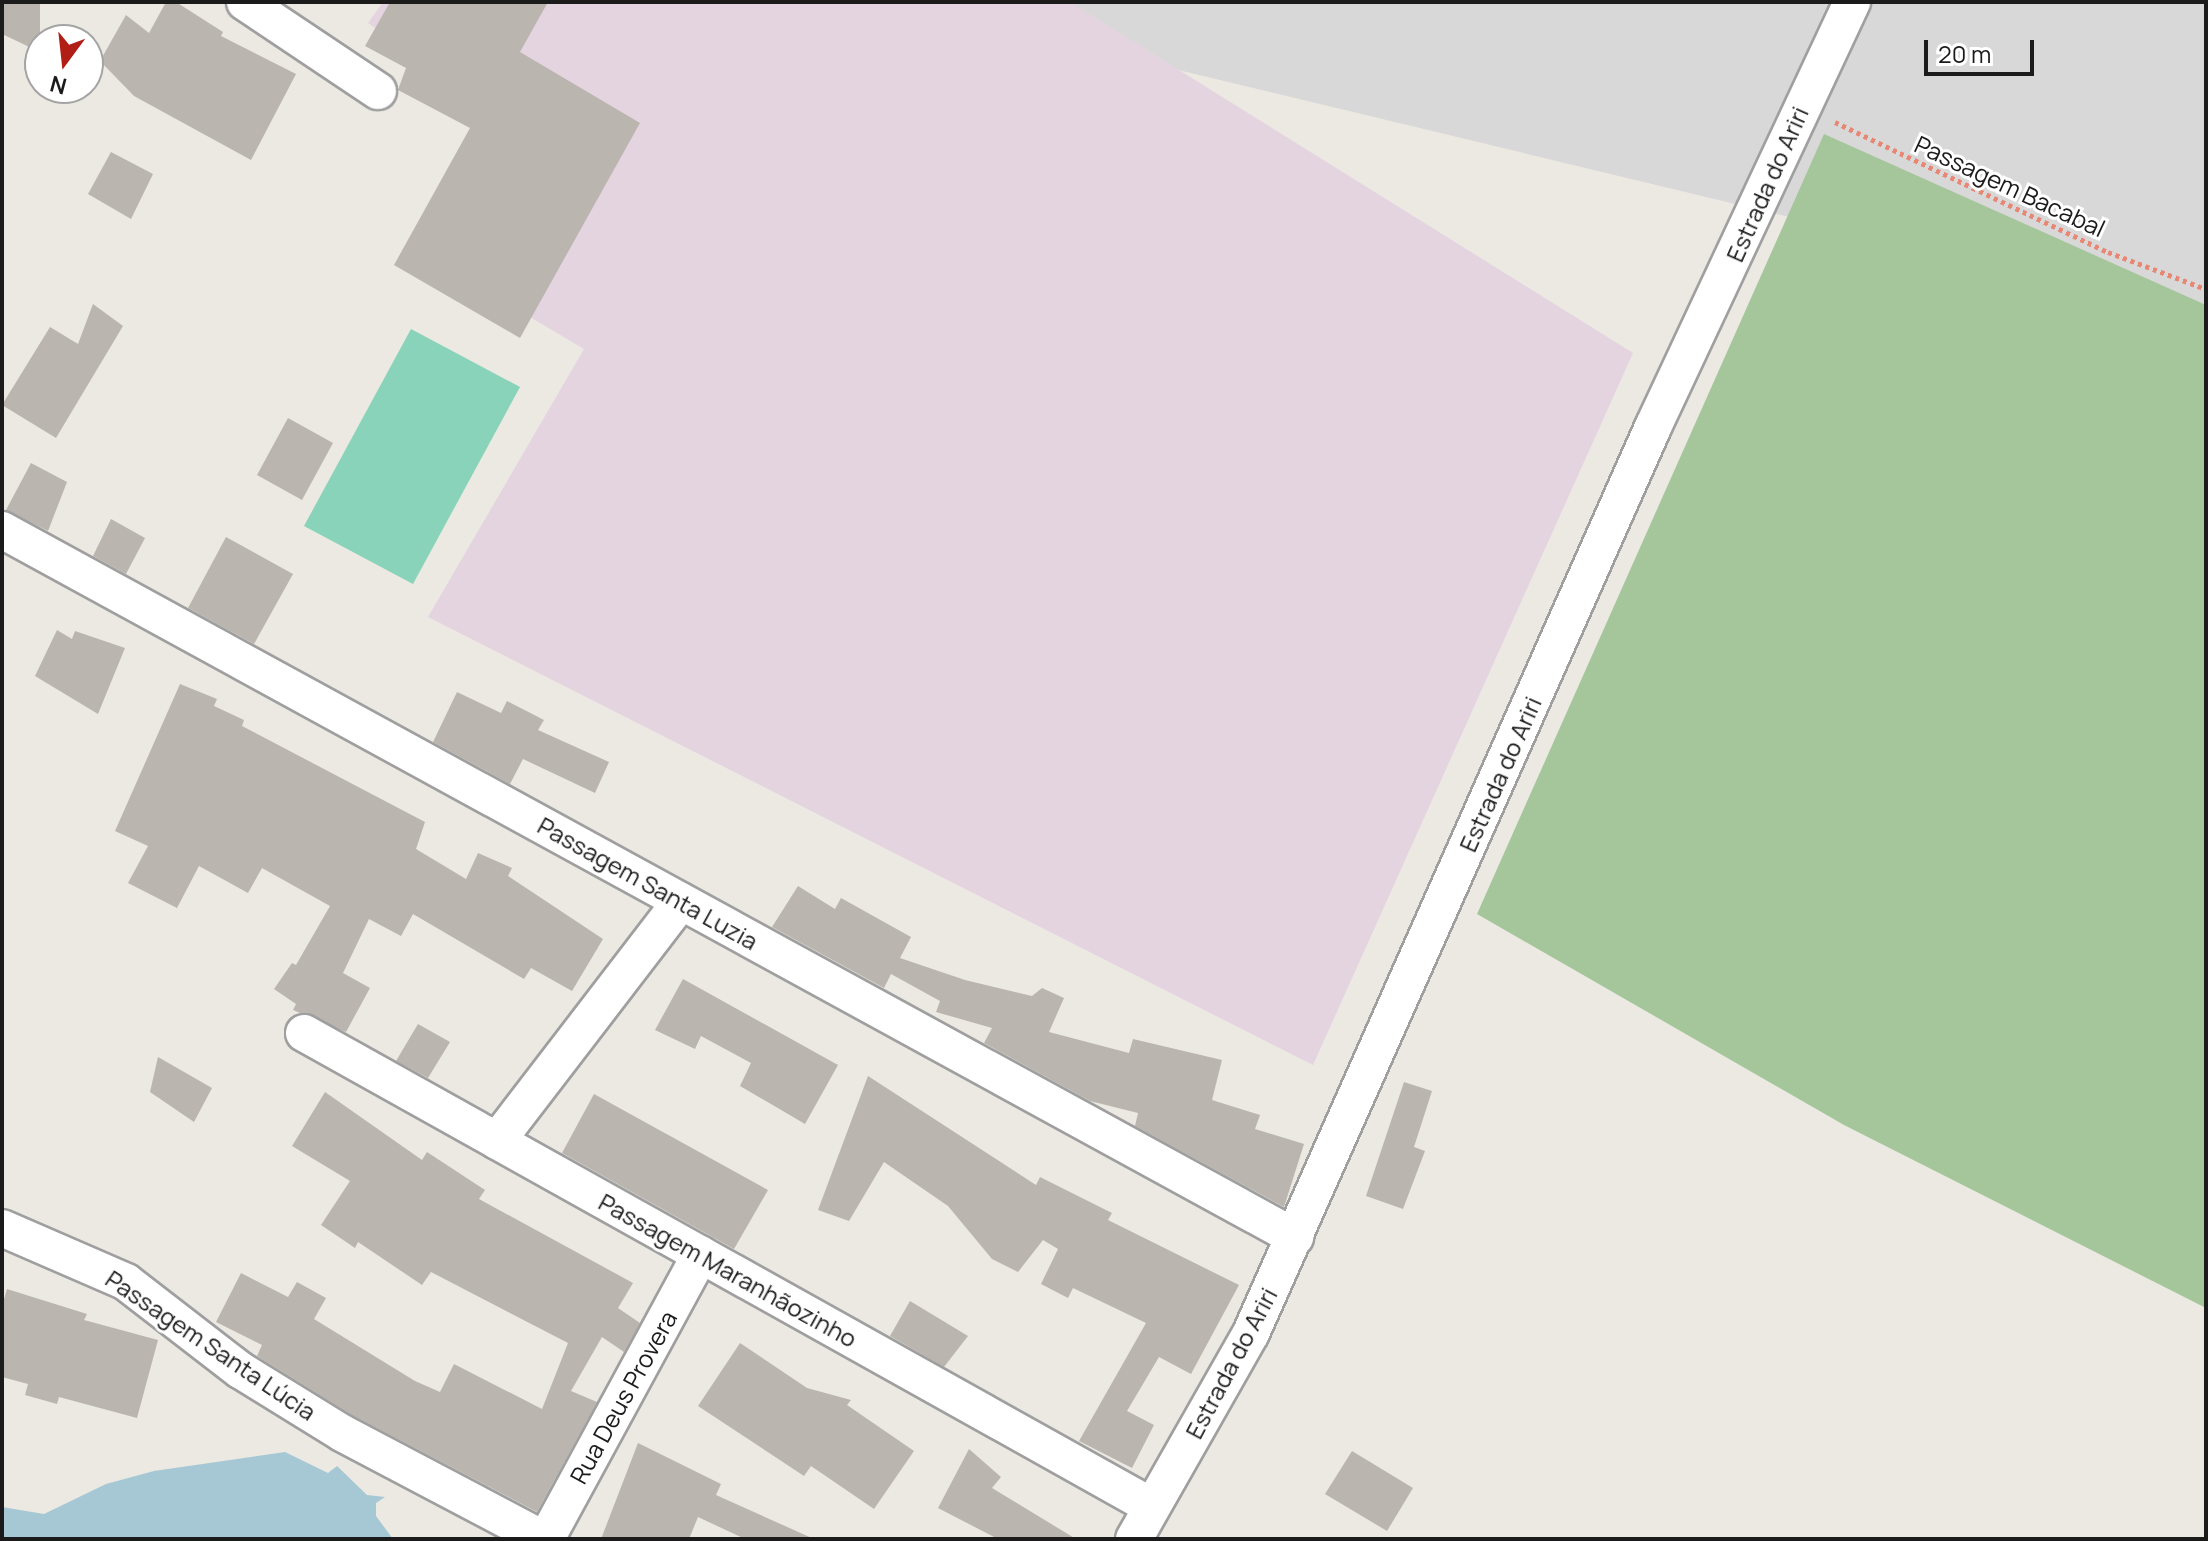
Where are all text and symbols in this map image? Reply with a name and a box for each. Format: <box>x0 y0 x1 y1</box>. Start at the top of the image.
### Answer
north arrow <box>24 24 104 104</box>
scale bar <box>1928 24 2038 74</box>
text: 20 m <box>1938 37 1991 70</box>
text: N <box>47 69 70 102</box>
street label: Estrada do Ariri <box>1720 102 1814 266</box>
street label: Passagem Bacabal <box>1910 129 2110 243</box>
street label: Estrada do Ariri <box>1453 692 1547 856</box>
street label: Passagem Santa Luzia <box>533 811 763 955</box>
street label: Passagem Maranhãozinho <box>594 1187 862 1353</box>
street label: Passagem Santa Lúcia <box>100 1264 322 1426</box>
street label: Estrada do Ariri <box>1179 1283 1283 1443</box>
street label: Rua Deus Provera <box>564 1306 682 1488</box>

